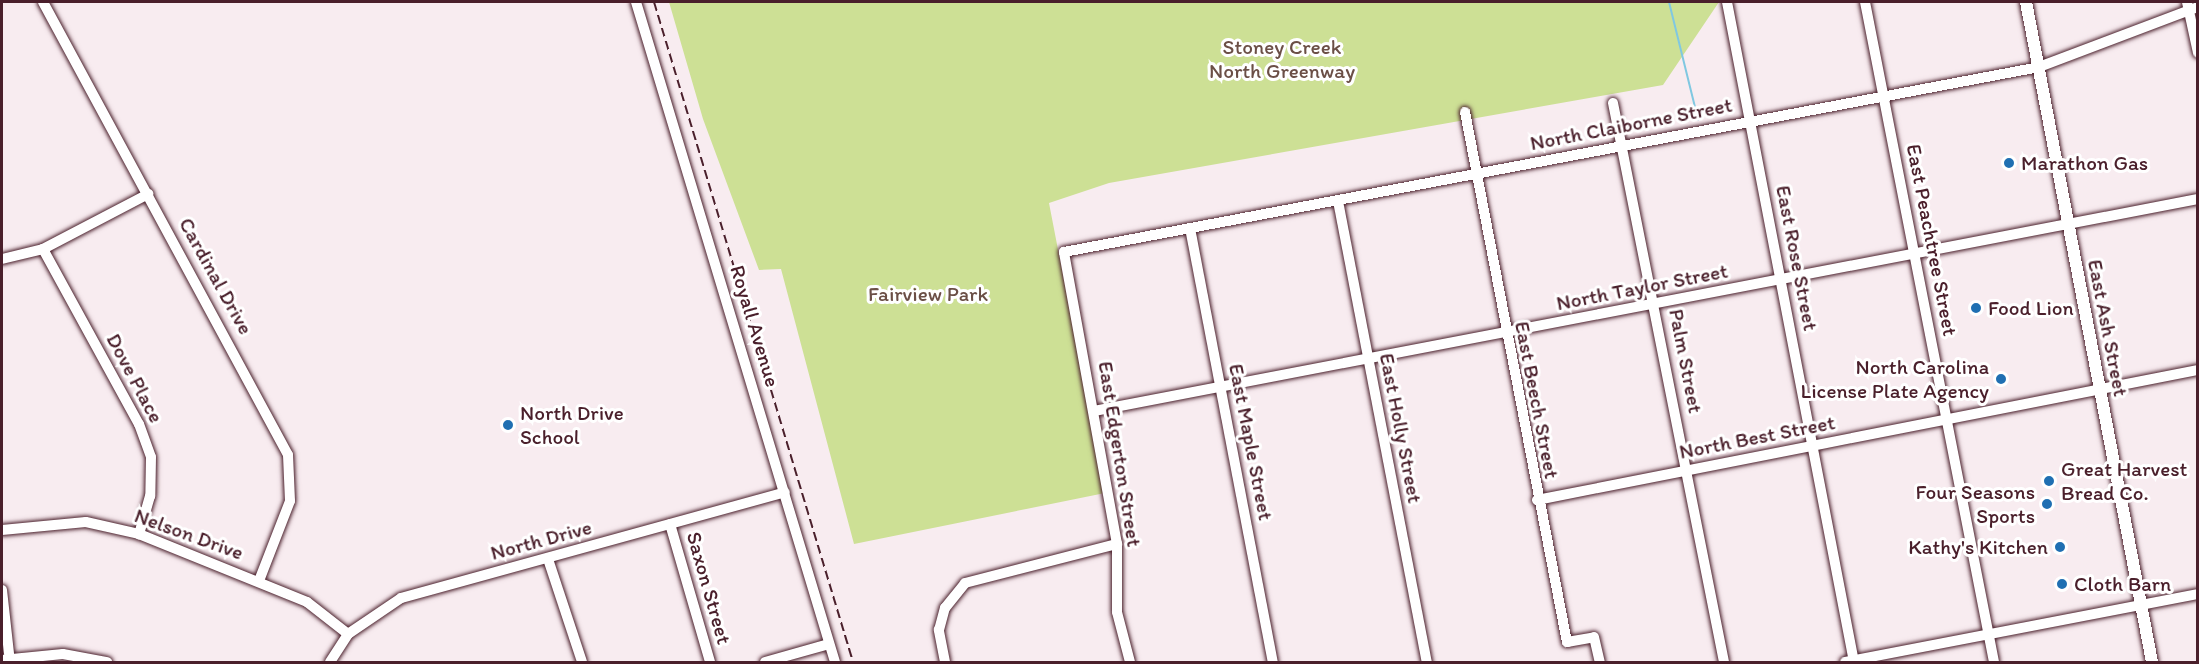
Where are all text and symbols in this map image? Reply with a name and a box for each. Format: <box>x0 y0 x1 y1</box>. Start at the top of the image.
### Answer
park label: Stoney Creek North Greenway <box>1209 34 1355 84</box>
street label: North Claiborne Street <box>1528 92 1734 156</box>
street label: East Peachtree Street <box>1901 143 1963 337</box>
place label: Marathon Gas <box>2021 150 2148 176</box>
marker: Marathon Gas <box>2002 156 2016 170</box>
street label: East Rose Street <box>1771 183 1823 333</box>
street label: Cardinal Drive <box>173 213 259 339</box>
street label: North Taylor Street <box>1555 258 1729 316</box>
street label: East Ash Street <box>2082 258 2134 398</box>
street label: Royall Avenue <box>725 262 785 390</box>
park label: Fairview Park <box>868 281 988 307</box>
place label: Food Lion <box>1988 295 2074 321</box>
marker: Food Lion <box>1969 301 1983 315</box>
street label: Palm Street <box>1664 307 1708 415</box>
street label: East Beech Street <box>1509 320 1565 480</box>
street label: Dove Place <box>101 329 169 427</box>
street label: East Holly Street <box>1374 351 1428 505</box>
place label: North Carolina License Plate Agency <box>1801 354 1989 404</box>
street label: East Edgerton Street <box>1093 360 1147 548</box>
street label: East Maple Street <box>1223 361 1279 523</box>
marker: North Carolina License Plate Agency <box>1994 372 2008 386</box>
place label: North Drive School <box>520 400 624 450</box>
street label: North Best Street <box>1677 410 1837 464</box>
marker: North Drive School <box>501 418 515 432</box>
place label: Great Harvest Bread Co. <box>2061 456 2188 506</box>
marker: Great Harvest Bread Co. <box>2042 474 2056 488</box>
place label: Four Seasons Sports <box>1917 479 2035 529</box>
marker: Four Seasons Sports <box>2040 497 2054 511</box>
street label: Nelson Drive <box>131 503 247 565</box>
street label: North Drive <box>487 514 595 566</box>
street label: Saxon Street <box>681 529 737 647</box>
place label: Kathy's Kitchen <box>1908 534 2048 560</box>
marker: Kathy's Kitchen <box>2053 540 2067 554</box>
place label: Cloth Barn <box>2074 571 2172 597</box>
marker: Cloth Barn <box>2055 577 2069 591</box>

